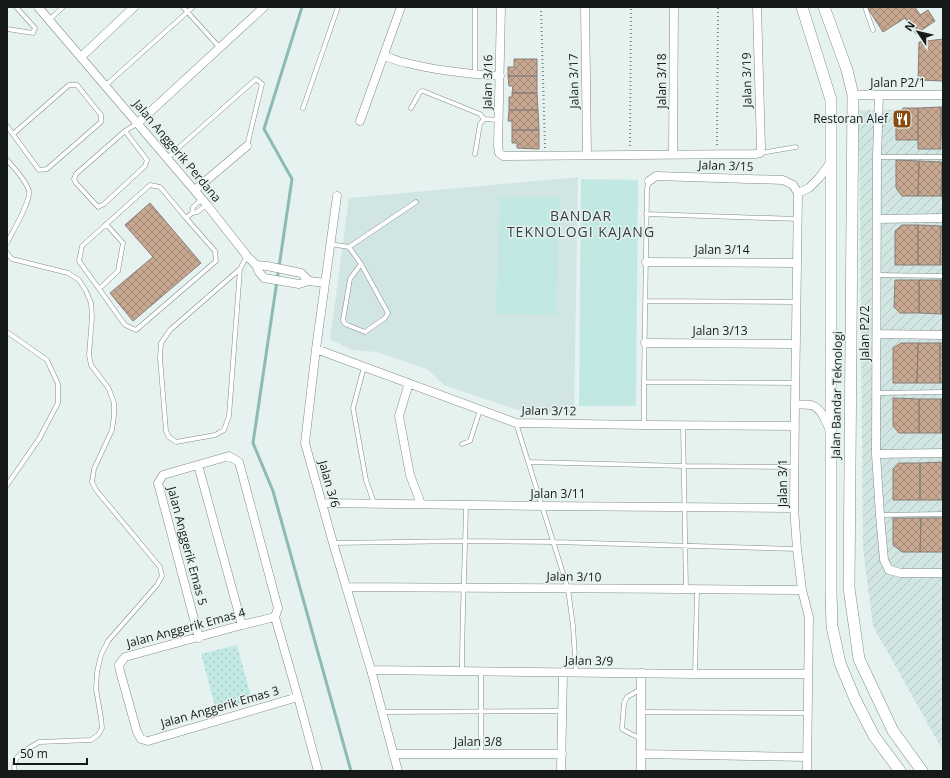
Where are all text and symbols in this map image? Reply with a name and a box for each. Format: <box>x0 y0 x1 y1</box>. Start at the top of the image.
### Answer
north arrow <box>898 12 938 52</box>
text: N <box>901 18 918 34</box>
street label: Jalan 3/19 <box>738 52 755 109</box>
street label: Jalan 3/17 <box>565 53 582 110</box>
street label: Jalan 3/18 <box>653 53 670 110</box>
street label: Jalan 3/16 <box>479 54 496 111</box>
street label: Jalan P2/1 <box>869 74 926 91</box>
street label: Jalan Anggerik Perdana <box>129 95 225 206</box>
restaurant icon: Restoran Alef <box>891 108 913 130</box>
place label: Restoran Alef <box>813 110 889 127</box>
street label: Jalan 3/15 <box>697 156 754 175</box>
district label: BANDAR TEKNOLOGI KAJANG <box>507 206 655 241</box>
street label: Jalan 3/14 <box>693 241 750 258</box>
street label: Jalan P2/2 <box>856 305 873 362</box>
street label: Jalan 3/13 <box>691 322 748 339</box>
street label: Jalan Bandar Teknologi <box>827 331 846 460</box>
street label: Jalan 3/12 <box>520 402 577 419</box>
street label: Jalan 3/6 <box>314 457 344 509</box>
street label: Jalan 3/1 <box>774 459 791 508</box>
street label: Jalan Anggerik Emas 5 <box>163 484 212 607</box>
street label: Jalan 3/11 <box>529 485 586 502</box>
street label: Jalan 3/10 <box>545 568 602 585</box>
street label: Jalan Anggerik Emas 4 <box>124 603 247 652</box>
street label: Jalan 3/9 <box>564 652 613 669</box>
street label: Jalan Anggerik Emas 3 <box>158 681 281 732</box>
street label: Jalan 3/8 <box>453 733 502 750</box>
scale bar <box>14 740 87 766</box>
text: 50 m <box>20 745 48 762</box>

